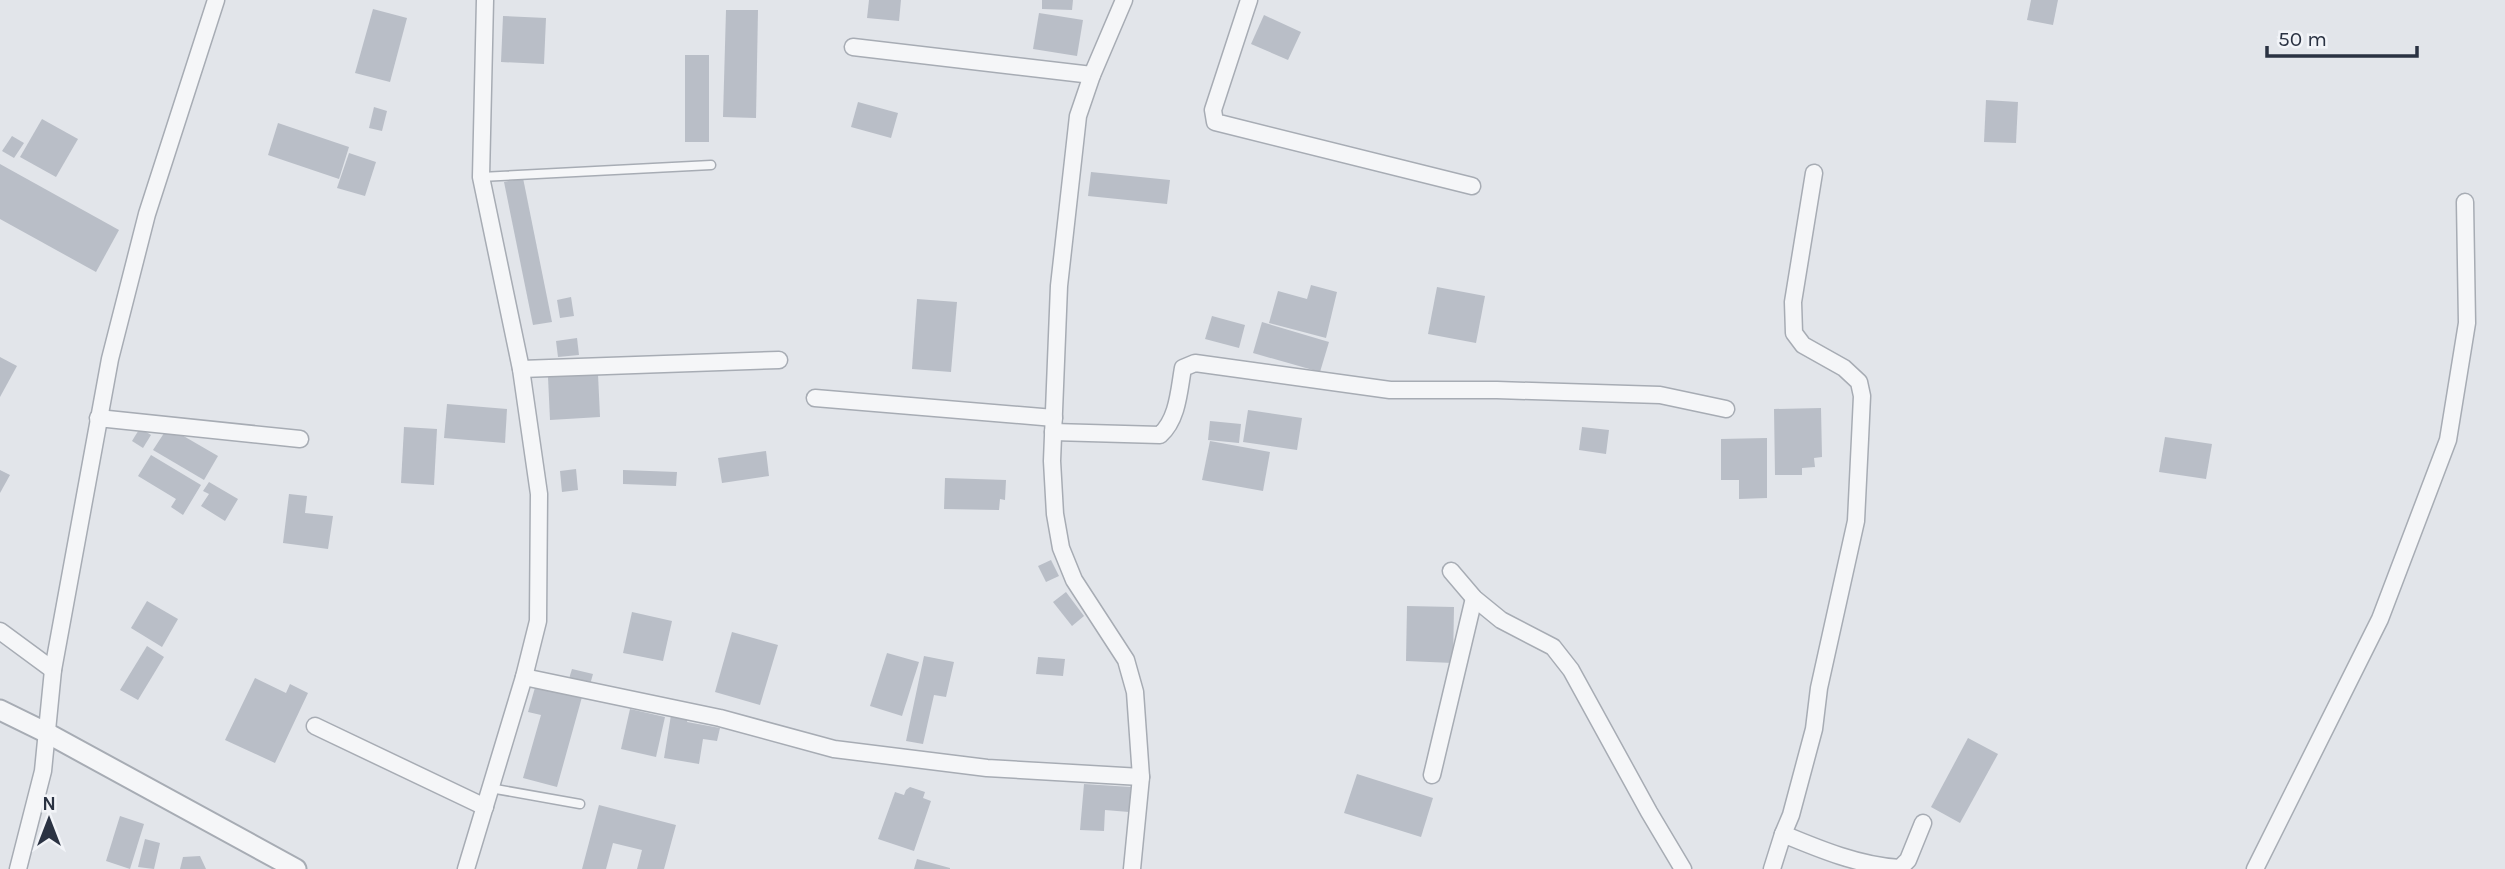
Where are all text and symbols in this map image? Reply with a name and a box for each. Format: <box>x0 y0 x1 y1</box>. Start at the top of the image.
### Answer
scale bar <box>2267 14 2418 58</box>
text: 50 m <box>2278 27 2327 51</box>
north arrow <box>14 785 84 855</box>
text: N <box>42 793 56 815</box>

